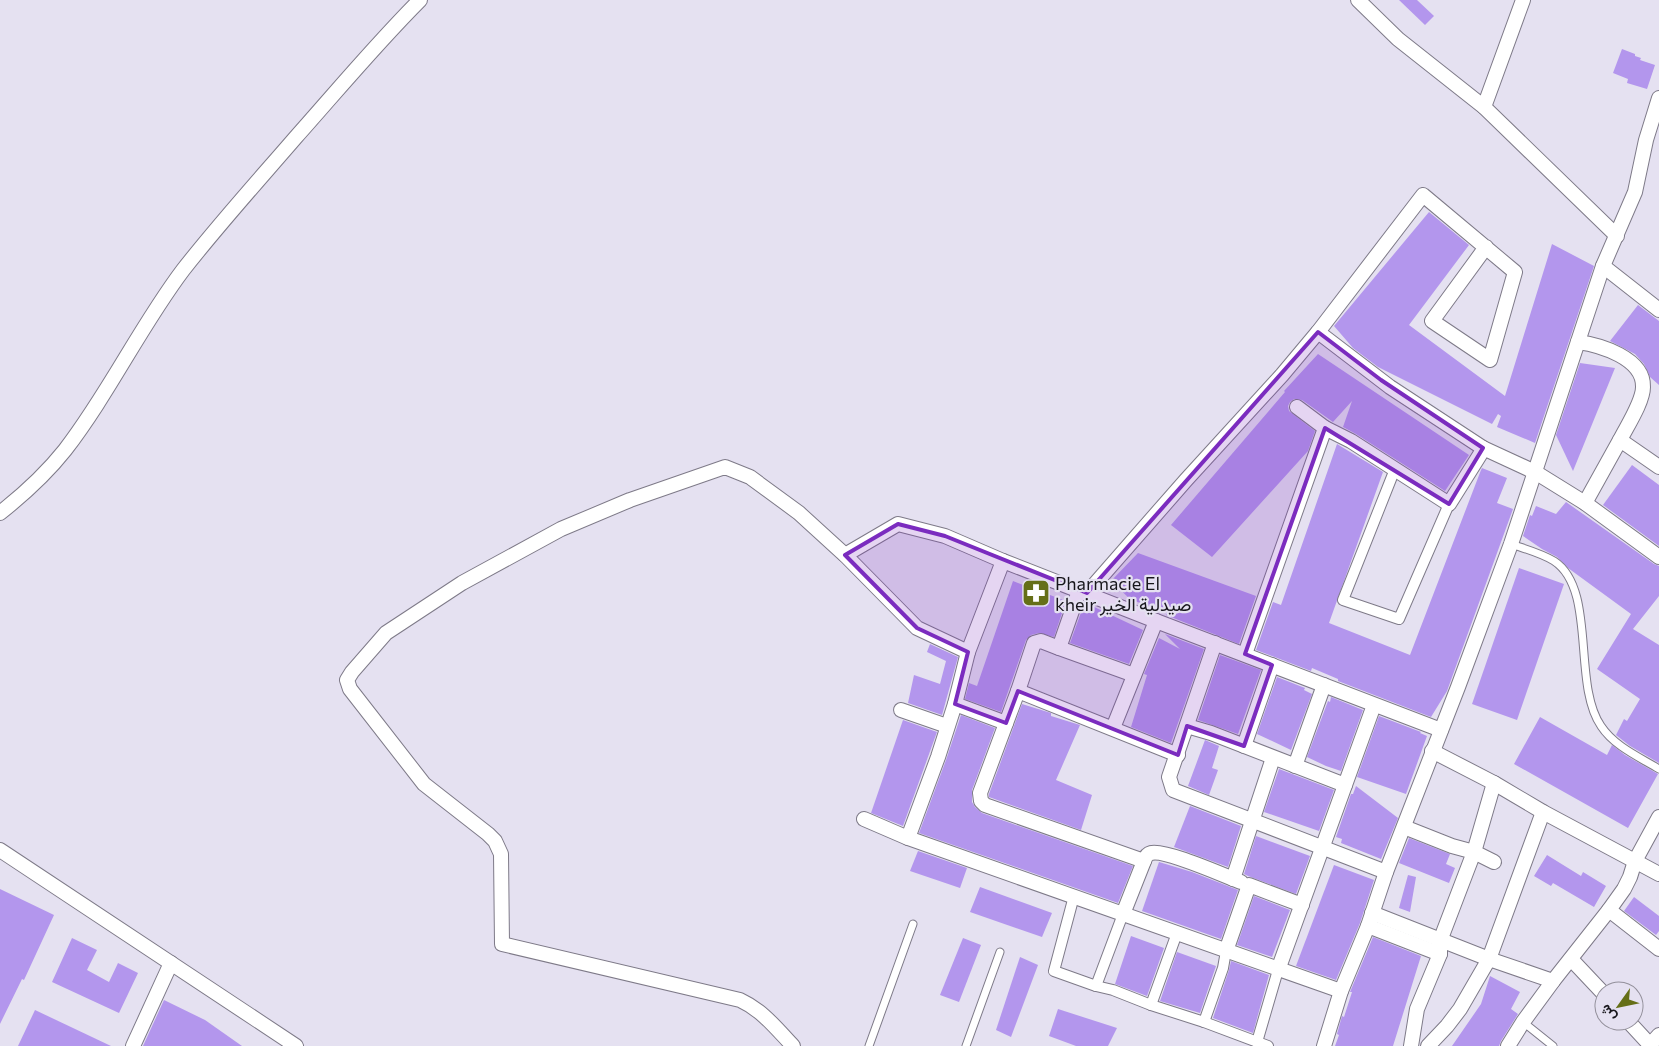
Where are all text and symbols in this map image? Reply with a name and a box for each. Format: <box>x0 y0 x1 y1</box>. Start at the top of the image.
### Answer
place label: Pharmacie El kheir صيدلية الخير <box>1055 572 1191 616</box>
pharmacy icon: Pharmacie El kheir صيدلية الخير <box>1021 578 1051 608</box>
north arrow <box>1594 981 1644 1031</box>
text: ش <box>1596 1001 1620 1025</box>

